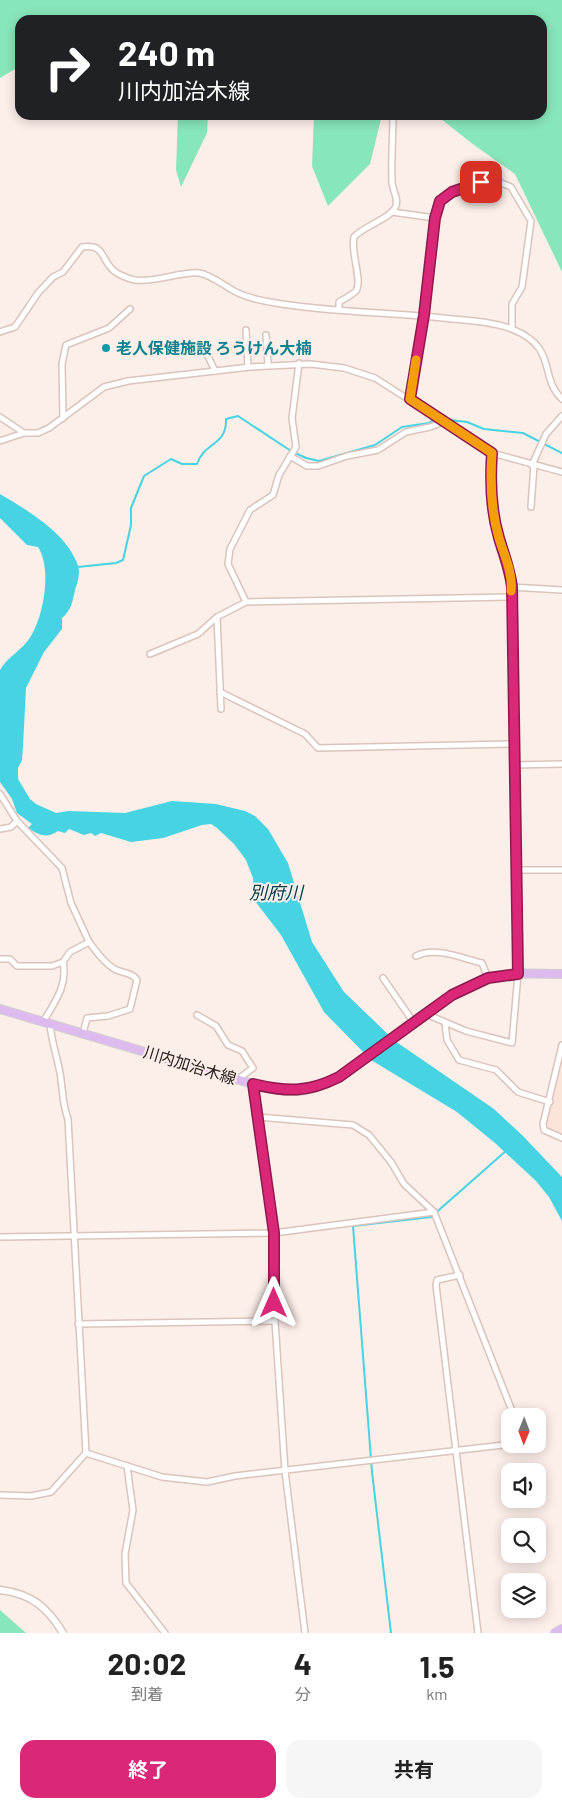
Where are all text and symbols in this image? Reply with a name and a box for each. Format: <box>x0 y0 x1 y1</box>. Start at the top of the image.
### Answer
text: 240 m <box>118 31 215 73</box>
icon: right <box>35 35 100 100</box>
text: 川内加治木線 <box>118 77 250 103</box>
pin <box>460 161 502 203</box>
icon: arrive <box>467 168 495 196</box>
place label: 老人保健施設 ろうけん大楠 <box>116 338 311 357</box>
marker: 老人保健施設 ろうけん大楠 <box>100 342 112 354</box>
water label: 別府川 <box>249 881 305 903</box>
street label: 川内加治木線 <box>141 1041 239 1088</box>
position arrow <box>247 1276 299 1328</box>
north arrow <box>501 1408 546 1452</box>
map controls <box>501 1408 546 1618</box>
button: sound <box>501 1463 546 1508</box>
button: search <box>501 1518 546 1563</box>
button: layers <box>501 1573 546 1618</box>
text: 20:02 <box>108 1645 186 1681</box>
text: 4 <box>294 1645 312 1681</box>
text: 1.5 <box>420 1648 454 1684</box>
text: 到着 <box>131 1684 163 1703</box>
text: 分 <box>295 1684 311 1703</box>
text: km <box>426 1684 448 1703</box>
button: 終了 <box>20 1740 276 1798</box>
button: 共有 <box>286 1740 542 1798</box>

